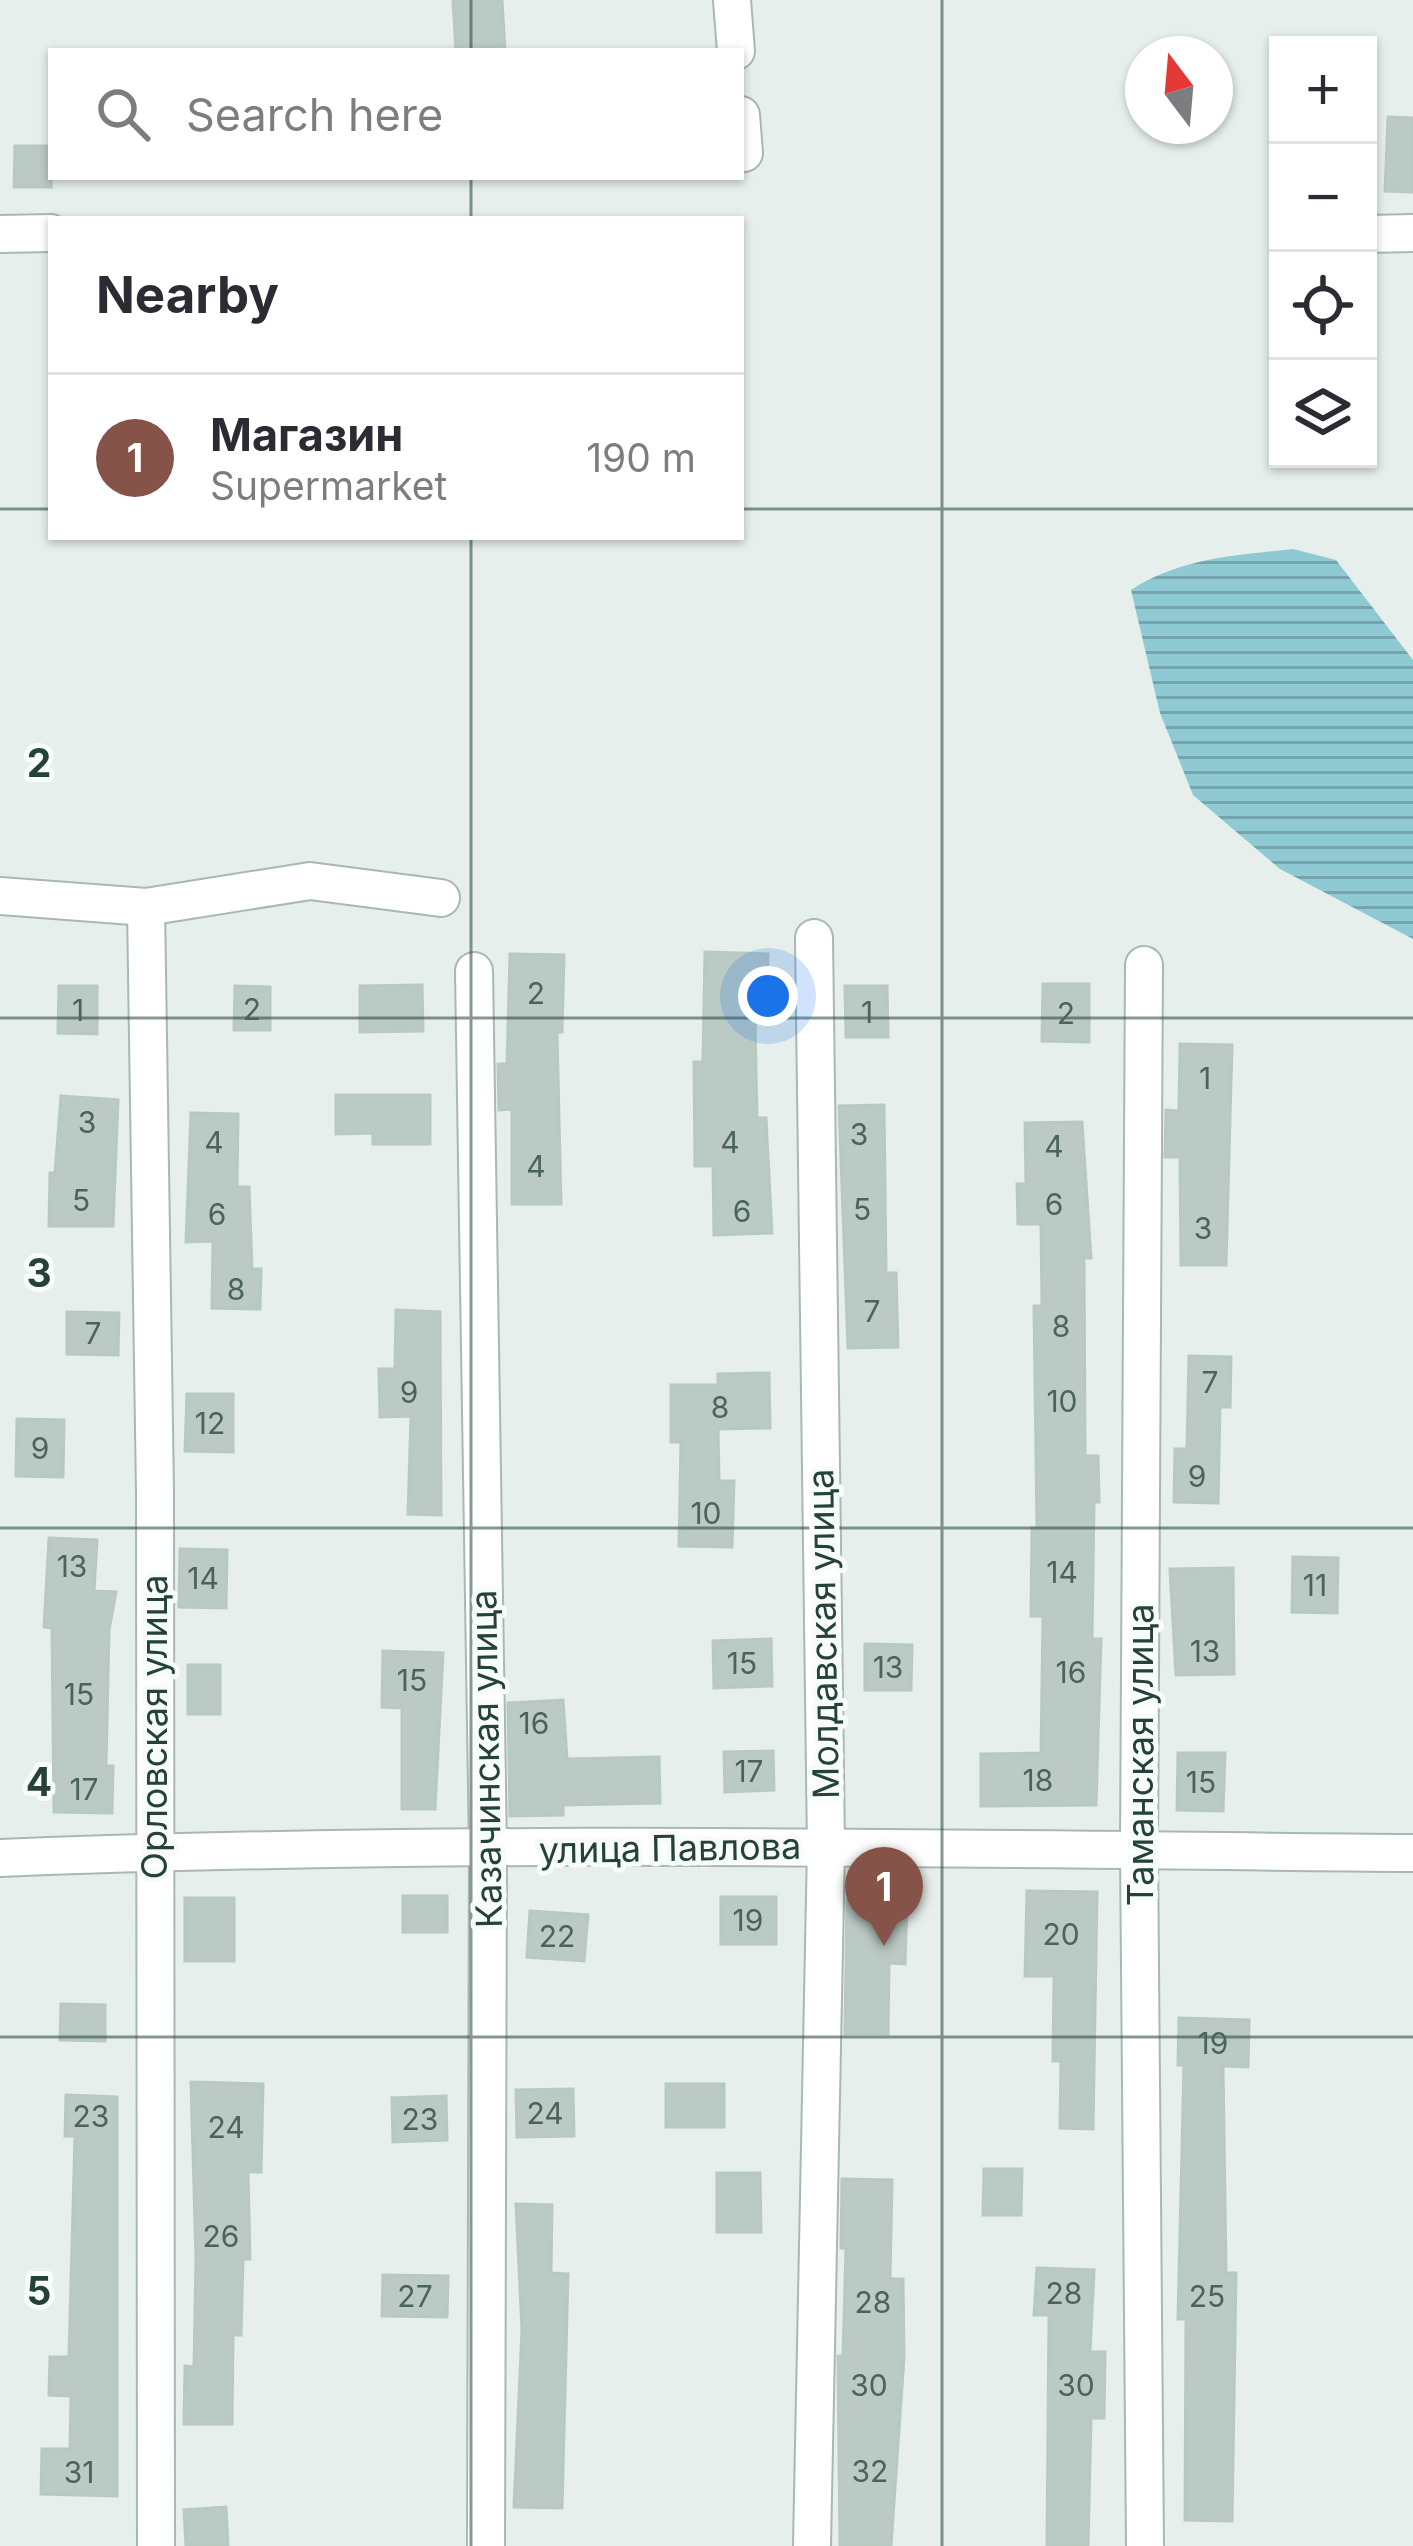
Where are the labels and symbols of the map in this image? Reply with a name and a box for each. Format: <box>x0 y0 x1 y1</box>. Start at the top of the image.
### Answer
north arrow <box>1125 36 1233 144</box>
text: 2 <box>27 739 51 786</box>
your location <box>738 966 798 1026</box>
house number: 2 <box>527 975 545 1011</box>
house number: 2 <box>243 991 261 1027</box>
house number: 1 <box>72 992 84 1028</box>
house number: 1 <box>861 994 873 1030</box>
house number: 2 <box>1057 995 1075 1031</box>
house number: 1 <box>1199 1060 1211 1096</box>
house number: 3 <box>78 1104 96 1140</box>
house number: 3 <box>850 1116 868 1152</box>
house number: 4 <box>204 1124 224 1160</box>
house number: 4 <box>720 1124 740 1160</box>
house number: 4 <box>1044 1128 1064 1164</box>
house number: 4 <box>526 1148 546 1184</box>
house number: 5 <box>72 1182 90 1218</box>
house number: 6 <box>1045 1186 1063 1222</box>
house number: 5 <box>853 1191 871 1227</box>
house number: 6 <box>733 1193 751 1229</box>
house number: 6 <box>208 1196 226 1232</box>
house number: 3 <box>1194 1210 1212 1246</box>
text: 3 <box>26 1249 52 1296</box>
house number: 8 <box>227 1271 245 1307</box>
house number: 7 <box>864 1293 880 1329</box>
house number: 8 <box>1052 1308 1070 1344</box>
house number: 7 <box>85 1315 101 1351</box>
house number: 7 <box>1202 1364 1218 1400</box>
house number: 9 <box>400 1374 418 1410</box>
house number: 10 <box>1046 1383 1078 1419</box>
house number: 8 <box>711 1389 729 1425</box>
house number: 12 <box>195 1405 225 1441</box>
house number: 9 <box>31 1430 49 1466</box>
house number: 9 <box>1188 1458 1206 1494</box>
street label: Молдавская улица <box>798 1468 848 1800</box>
house number: 10 <box>690 1495 722 1531</box>
house number: 13 <box>57 1548 87 1584</box>
house number: 14 <box>1046 1554 1078 1590</box>
house number: 14 <box>187 1560 219 1596</box>
house number: 11 <box>1303 1567 1327 1603</box>
street label: Орловская улица <box>132 1575 176 1879</box>
street label: Казачинская улица <box>461 1589 511 1929</box>
street label: Таманская улица <box>1118 1604 1162 1906</box>
house number: 13 <box>1190 1633 1220 1669</box>
house number: 15 <box>727 1645 757 1681</box>
house number: 13 <box>873 1649 903 1685</box>
house number: 16 <box>1056 1654 1086 1690</box>
house number: 15 <box>397 1662 427 1698</box>
house number: 15 <box>64 1676 94 1712</box>
house number: 16 <box>519 1705 549 1741</box>
house number: 17 <box>734 1753 764 1789</box>
text: 4 <box>26 1758 52 1805</box>
house number: 18 <box>1023 1762 1053 1798</box>
house number: 15 <box>1186 1764 1216 1800</box>
house number: 17 <box>69 1771 99 1807</box>
street label: улица Павлова <box>538 1824 802 1872</box>
pin: 1 <box>845 1847 923 1946</box>
house number: 19 <box>733 1902 763 1938</box>
house number: 20 <box>1042 1916 1080 1952</box>
house number: 22 <box>539 1918 575 1954</box>
house number: 19 <box>1198 2025 1228 2061</box>
house number: 24 <box>526 2095 564 2131</box>
house number: 23 <box>73 2098 109 2134</box>
house number: 23 <box>402 2101 438 2137</box>
house number: 24 <box>207 2109 245 2145</box>
house number: 26 <box>203 2218 239 2254</box>
text: 5 <box>27 2267 51 2314</box>
house number: 28 <box>1046 2275 1082 2311</box>
house number: 27 <box>397 2278 433 2314</box>
house number: 25 <box>1189 2278 1225 2314</box>
house number: 28 <box>855 2284 891 2320</box>
house number: 30 <box>850 2367 888 2403</box>
house number: 30 <box>1057 2367 1095 2403</box>
house number: 32 <box>852 2453 888 2489</box>
house number: 31 <box>64 2454 94 2490</box>

